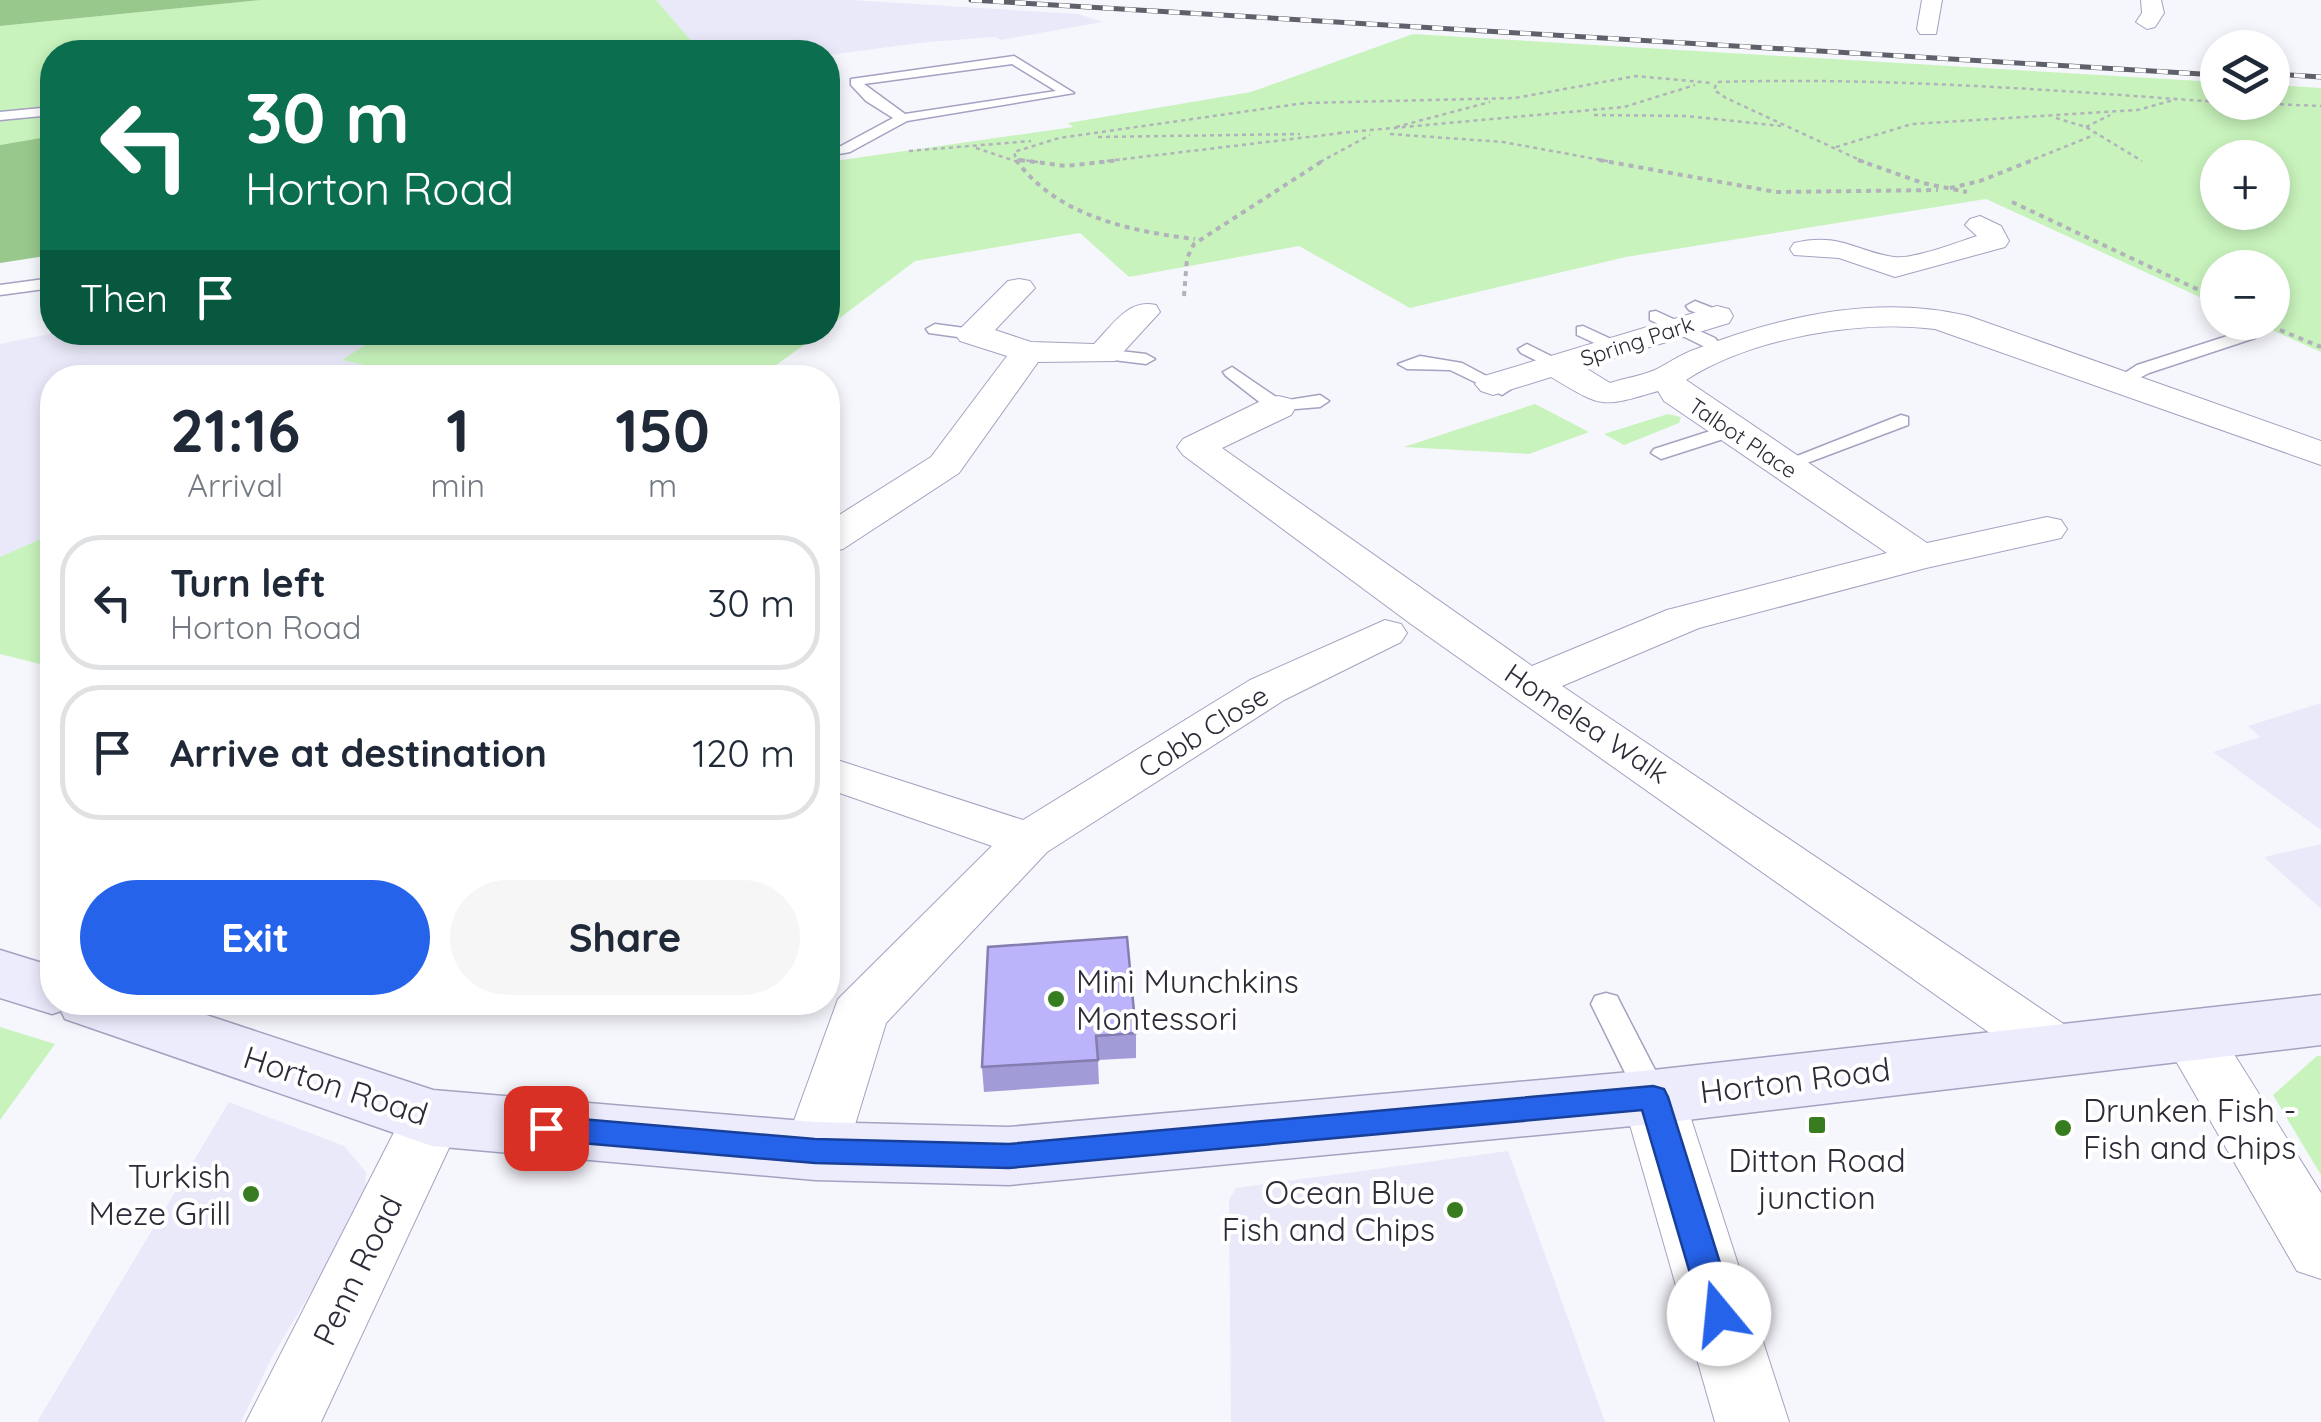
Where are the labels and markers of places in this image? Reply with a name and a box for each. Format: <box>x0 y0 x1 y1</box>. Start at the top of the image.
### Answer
place label: Mini Munchkins Montessori <box>1076 961 1299 1038</box>
marker: Mini Munchkins Montessori <box>1045 988 1067 1010</box>
pin <box>504 1086 589 1171</box>
place label: Drunken Fish - Fish and Chips <box>2083 1090 2296 1167</box>
marker: Ditton Road junction <box>1806 1114 1828 1136</box>
marker: Drunken Fish - Fish and Chips <box>2052 1117 2074 1139</box>
place label: Ditton Road junction <box>1728 1140 1906 1217</box>
place label: Turkish Meze Grill <box>89 1156 231 1233</box>
place label: Ocean Blue Fish and Chips <box>1222 1172 1435 1249</box>
marker: Turkish Meze Grill <box>240 1183 262 1205</box>
marker: Ocean Blue Fish and Chips <box>1444 1199 1466 1221</box>

